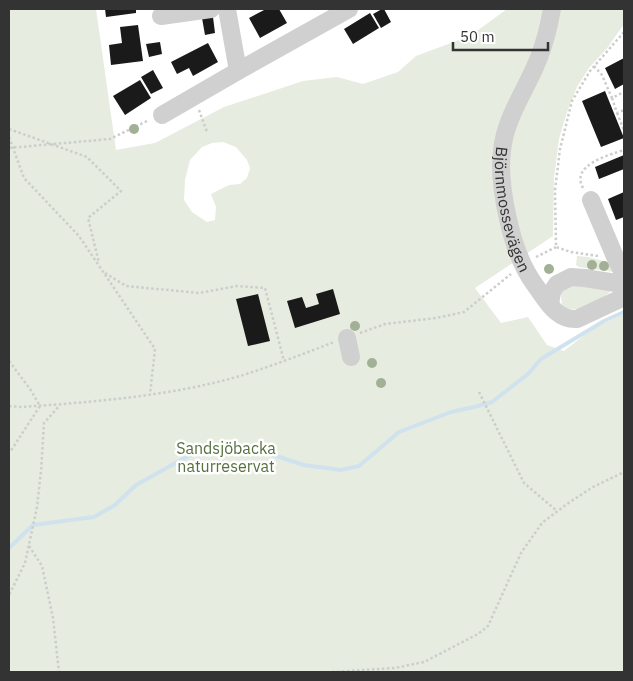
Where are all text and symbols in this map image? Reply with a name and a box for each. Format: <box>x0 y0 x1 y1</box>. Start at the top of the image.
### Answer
scale bar <box>453 20 548 52</box>
text: 50 m <box>460 27 495 46</box>
street label: Björnmossevägen <box>491 145 535 275</box>
park label: Sandsjöbacka naturreservat <box>176 438 276 476</box>

